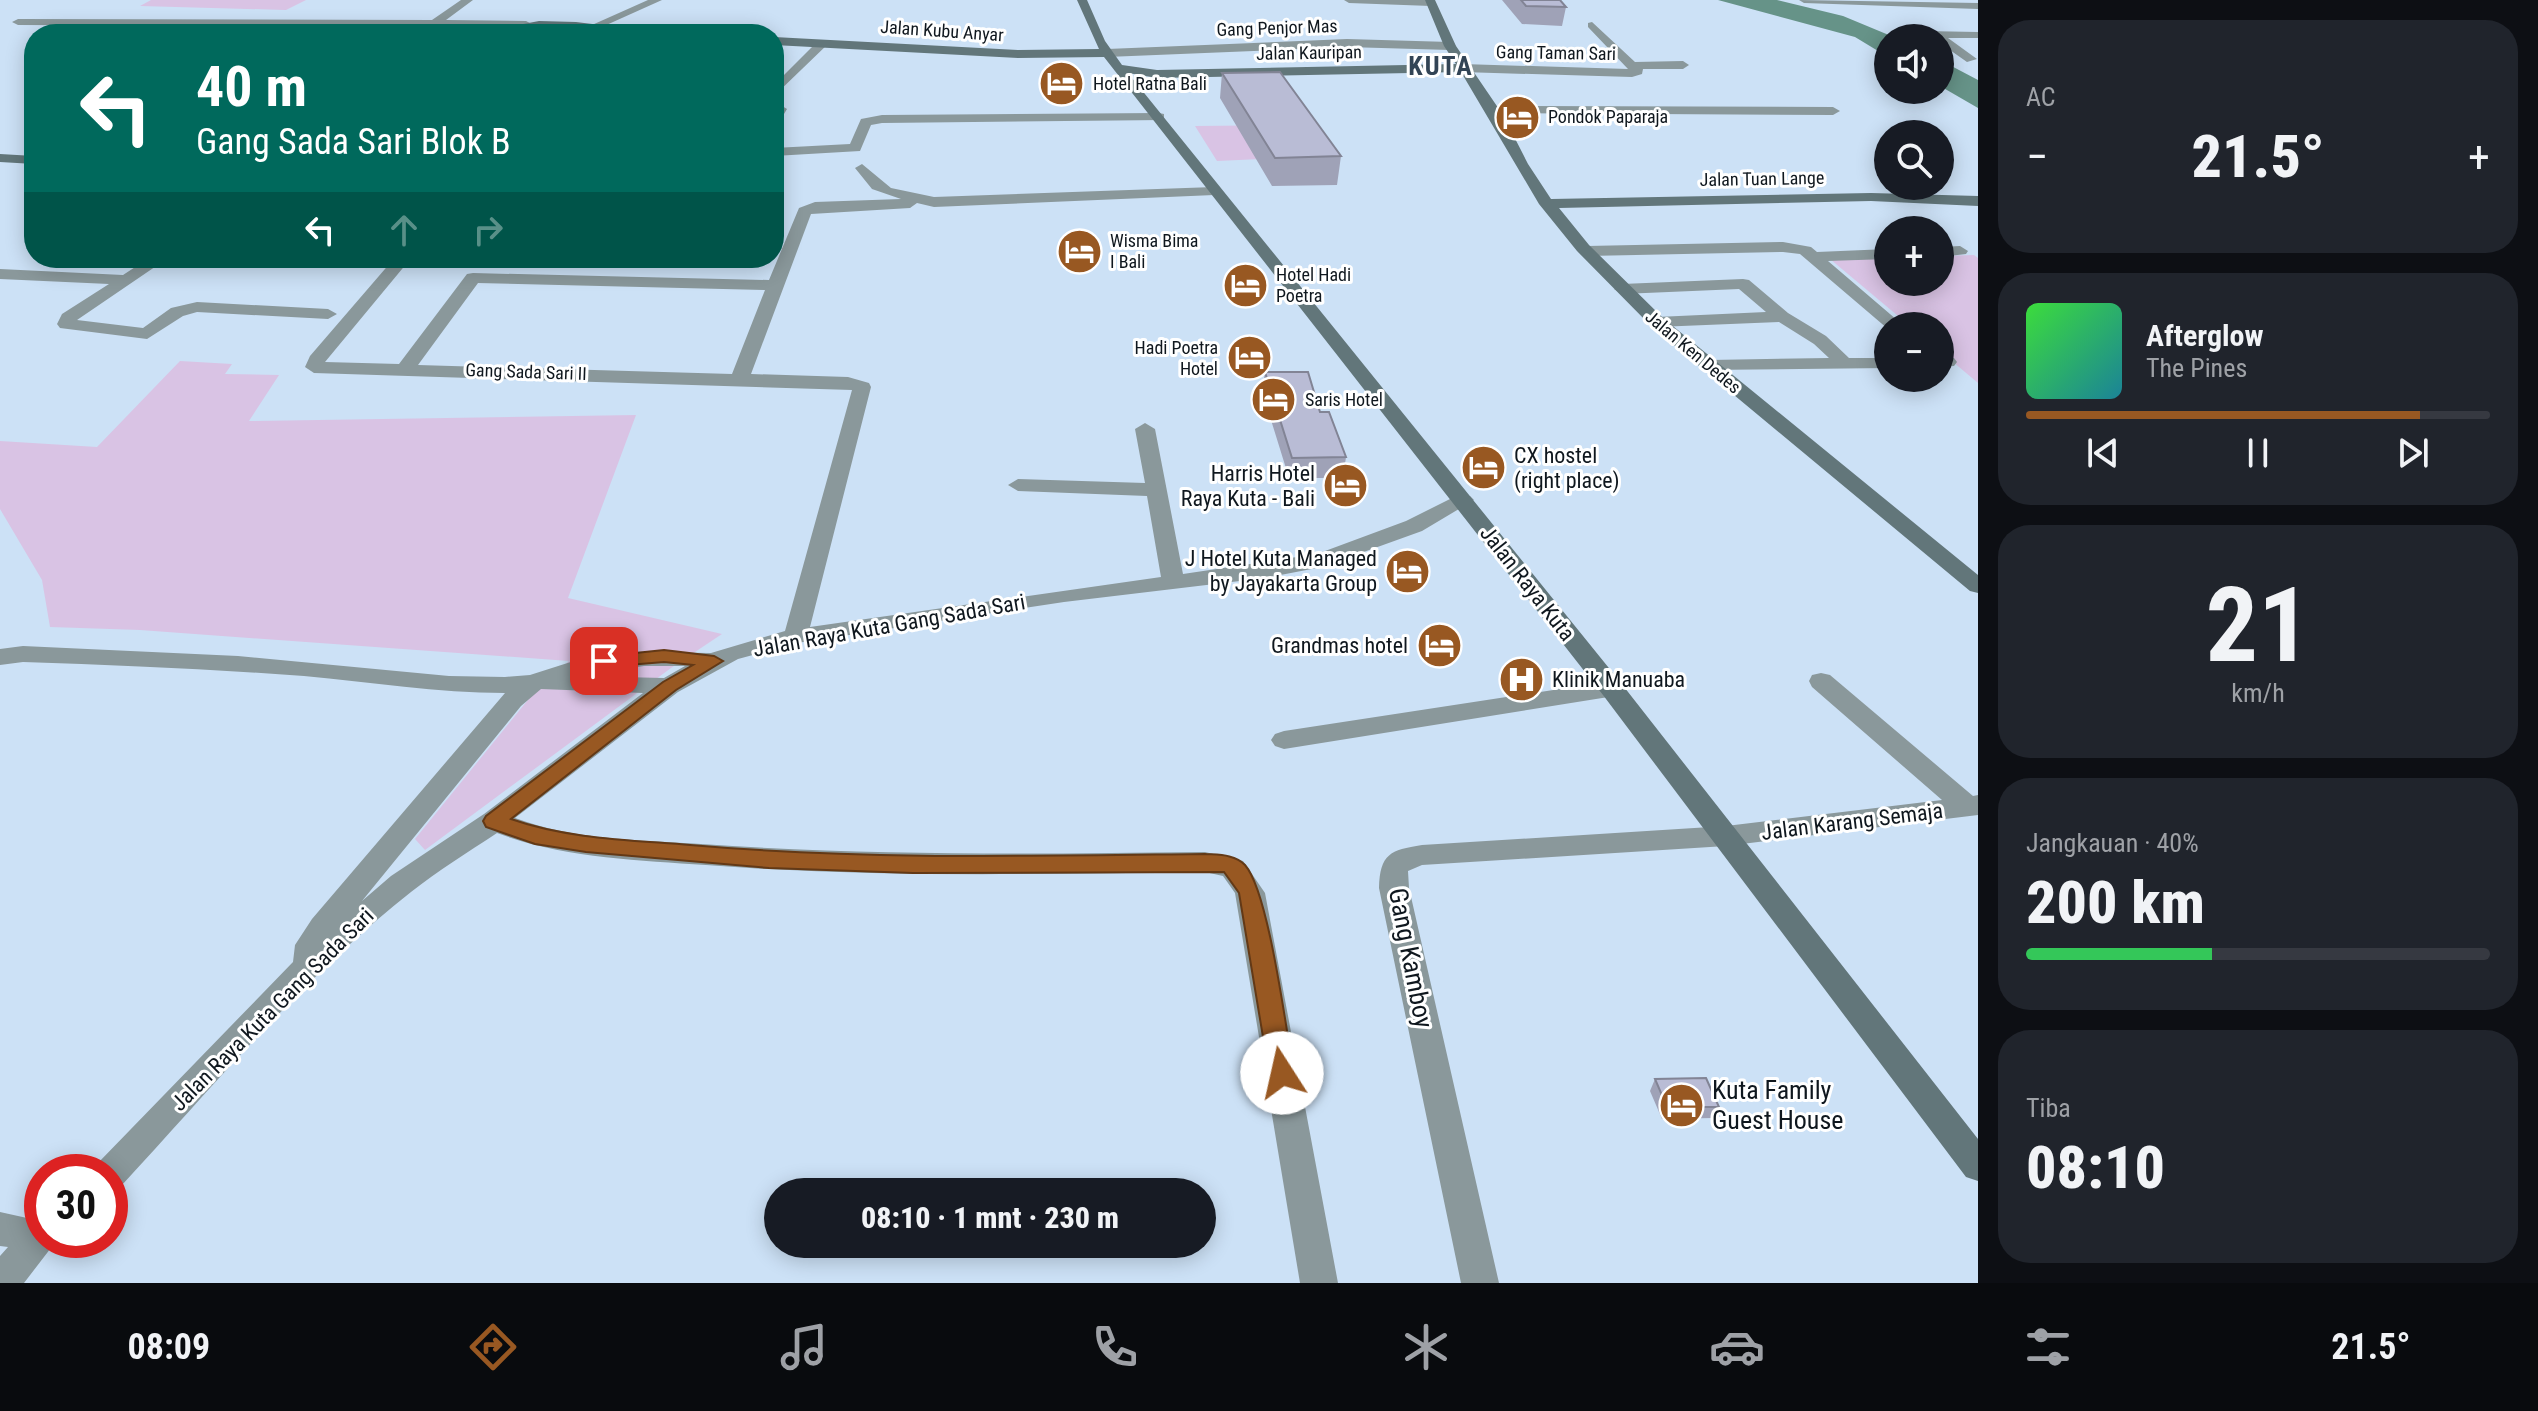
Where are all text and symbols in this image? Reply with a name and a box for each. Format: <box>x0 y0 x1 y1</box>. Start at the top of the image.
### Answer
street label: Gang Penjor Mas <box>1216 15 1338 40</box>
street label: Jalan Kubu Anyar <box>880 16 1005 45</box>
map controls <box>1874 24 1954 392</box>
button: sound <box>1874 24 1954 104</box>
street label: Jalan Kauripan <box>1256 41 1362 64</box>
street label: Gang Taman Sari <box>1496 41 1616 64</box>
district label: KUTA <box>1408 51 1474 81</box>
text: 40 m <box>196 54 307 120</box>
icon: left <box>64 56 168 160</box>
hotel icon: Hotel Ratna Bali <box>1038 60 1086 108</box>
place label: Hotel Ratna Bali <box>1093 73 1207 94</box>
text: AC <box>2026 82 2056 112</box>
hotel icon: Pondok Paparaja <box>1493 93 1541 141</box>
place label: Pondok Paparaja <box>1548 106 1668 127</box>
button: search <box>1874 120 1954 200</box>
text: Gang Sada Sari Blok B <box>196 121 511 163</box>
text: 21.5° <box>2192 121 2325 192</box>
text: − <box>2026 131 2048 183</box>
text: + <box>2468 131 2490 183</box>
street label: Jalan Tuan Lange <box>1700 167 1824 190</box>
icon: left <box>298 208 342 252</box>
icon: ahead <box>382 208 426 252</box>
icon: right <box>466 208 510 252</box>
button: + <box>1874 216 1954 296</box>
hotel icon: Wisma Bima I Bali <box>1055 227 1103 275</box>
place label: Wisma Bima I Bali <box>1110 230 1199 272</box>
hotel icon: Hotel Hadi Poetra <box>1221 261 1269 309</box>
place label: Hotel Hadi Poetra <box>1276 264 1351 306</box>
street label: Jalan Ken Dedes <box>1641 306 1745 398</box>
button: − <box>1874 312 1954 392</box>
text: Afterglow <box>2146 318 2264 353</box>
hotel icon: Hadi Poetra Hotel <box>1225 334 1273 382</box>
place label: Hadi Poetra Hotel <box>1135 337 1218 379</box>
text: The Pines <box>2146 353 2247 383</box>
street label: Gang Sada Sari II <box>465 359 587 384</box>
hotel icon: Saris Hotel <box>1250 376 1298 424</box>
place label: Saris Hotel <box>1305 389 1383 410</box>
icon: previous <box>2081 431 2125 475</box>
icon: pause <box>2236 431 2280 475</box>
icon: next <box>2391 431 2435 475</box>
place label: CX hostel (right place) <box>1514 443 1620 494</box>
hotel icon: CX hostel (right place) <box>1459 444 1507 492</box>
place label: Harris Hotel Raya Kuta - Bali <box>1181 461 1315 511</box>
hotel icon: Harris Hotel Raya Kuta - Bali <box>1322 462 1370 510</box>
street label: Jalan Raya Kuta <box>1475 521 1580 646</box>
place label: J Hotel Kuta Managed by Jayakarta Group <box>1185 546 1377 596</box>
hotel icon: J Hotel Kuta Managed by Jayakarta Group <box>1384 547 1432 595</box>
text: 21 <box>2205 565 2311 686</box>
street label: Jalan Raya Kuta Gang Sada Sari <box>751 589 1027 662</box>
hotel icon: Grandmas hotel <box>1415 621 1463 669</box>
pin <box>570 627 638 695</box>
place label: Grandmas hotel <box>1271 633 1408 658</box>
icon: arrive <box>582 639 626 683</box>
hospital icon: Klinik Manuaba <box>1497 655 1545 703</box>
place label: Klinik Manuaba <box>1552 667 1685 692</box>
text: km/h <box>2231 678 2285 708</box>
street label: Jalan Karang Semaja <box>1760 798 1944 845</box>
text: Jangkauan · 40% <box>2026 828 2199 858</box>
text: 200 km <box>2026 867 2205 938</box>
street label: Gang Kamboy <box>1383 885 1439 1031</box>
street label: Jalan Raya Kuta Gang Sada Sari <box>166 903 379 1116</box>
position arrow <box>1240 1031 1324 1115</box>
place label: Kuta Family Guest House <box>1712 1075 1843 1135</box>
hotel icon: Kuta Family Guest House <box>1657 1081 1705 1129</box>
text: Tiba <box>2026 1093 2071 1123</box>
text: 08:10 <box>2026 1132 2165 1203</box>
speed limit sign: 30 <box>24 1154 128 1258</box>
text: 08:10 · 1 mnt · 230 m <box>861 1200 1119 1235</box>
icon: directions <box>465 1319 521 1375</box>
icon: music <box>776 1319 832 1375</box>
icon: phone <box>1087 1319 1143 1375</box>
icon: climate <box>1398 1319 1454 1375</box>
icon: car <box>1709 1319 1765 1375</box>
icon: filters <box>2020 1319 2076 1375</box>
text: 08:09 <box>128 1326 210 1368</box>
text: 21.5° <box>2331 1326 2410 1368</box>

